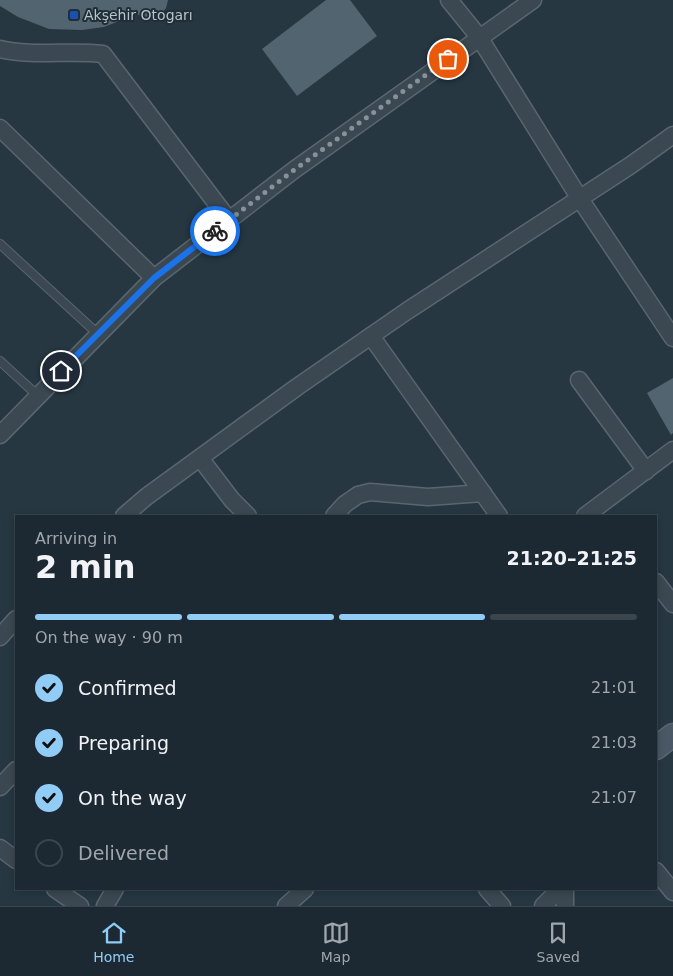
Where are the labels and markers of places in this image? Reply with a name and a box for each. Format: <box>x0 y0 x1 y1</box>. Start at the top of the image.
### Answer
place label: Akşehir Otogarı <box>84 7 193 23</box>
marker: Akşehir Otogarı <box>68 9 80 21</box>
pin <box>427 38 469 80</box>
pin <box>40 350 82 392</box>

